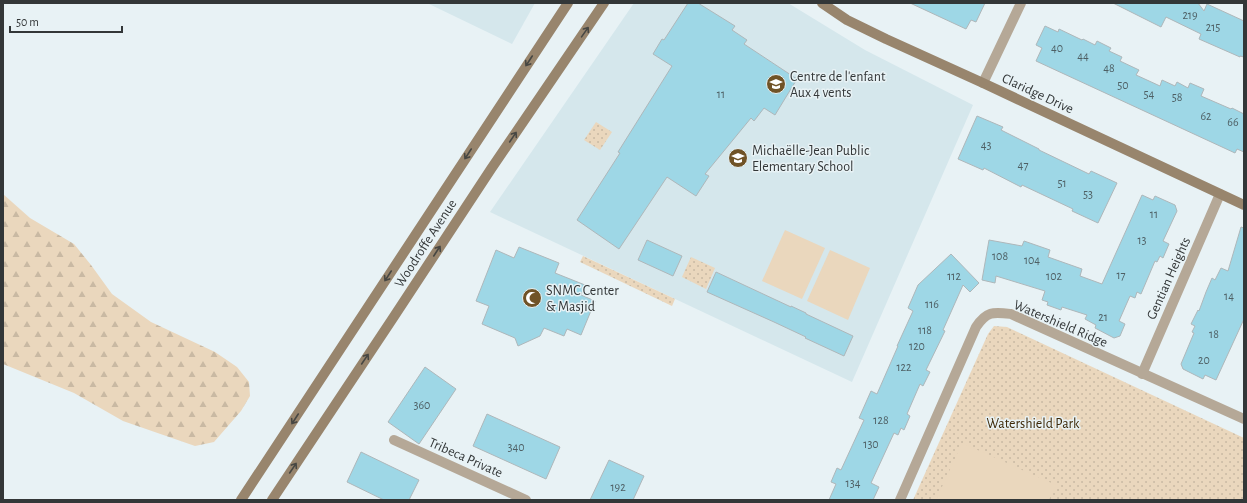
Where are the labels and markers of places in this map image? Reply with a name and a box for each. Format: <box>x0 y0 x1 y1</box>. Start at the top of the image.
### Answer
place label: Centre de l'enfant Aux 4 vents <box>790 70 886 100</box>
school or university icon: Centre de l'enfant Aux 4 vents <box>765 73 787 95</box>
place label: Michaëlle-Jean Public Elementary School <box>752 144 870 174</box>
school or university icon: Michaëlle-Jean Public Elementary School <box>727 147 749 169</box>
place label: SNMC Center & Masjid <box>546 284 619 314</box>
mosque icon: SNMC Center & Masjid <box>521 287 543 309</box>

